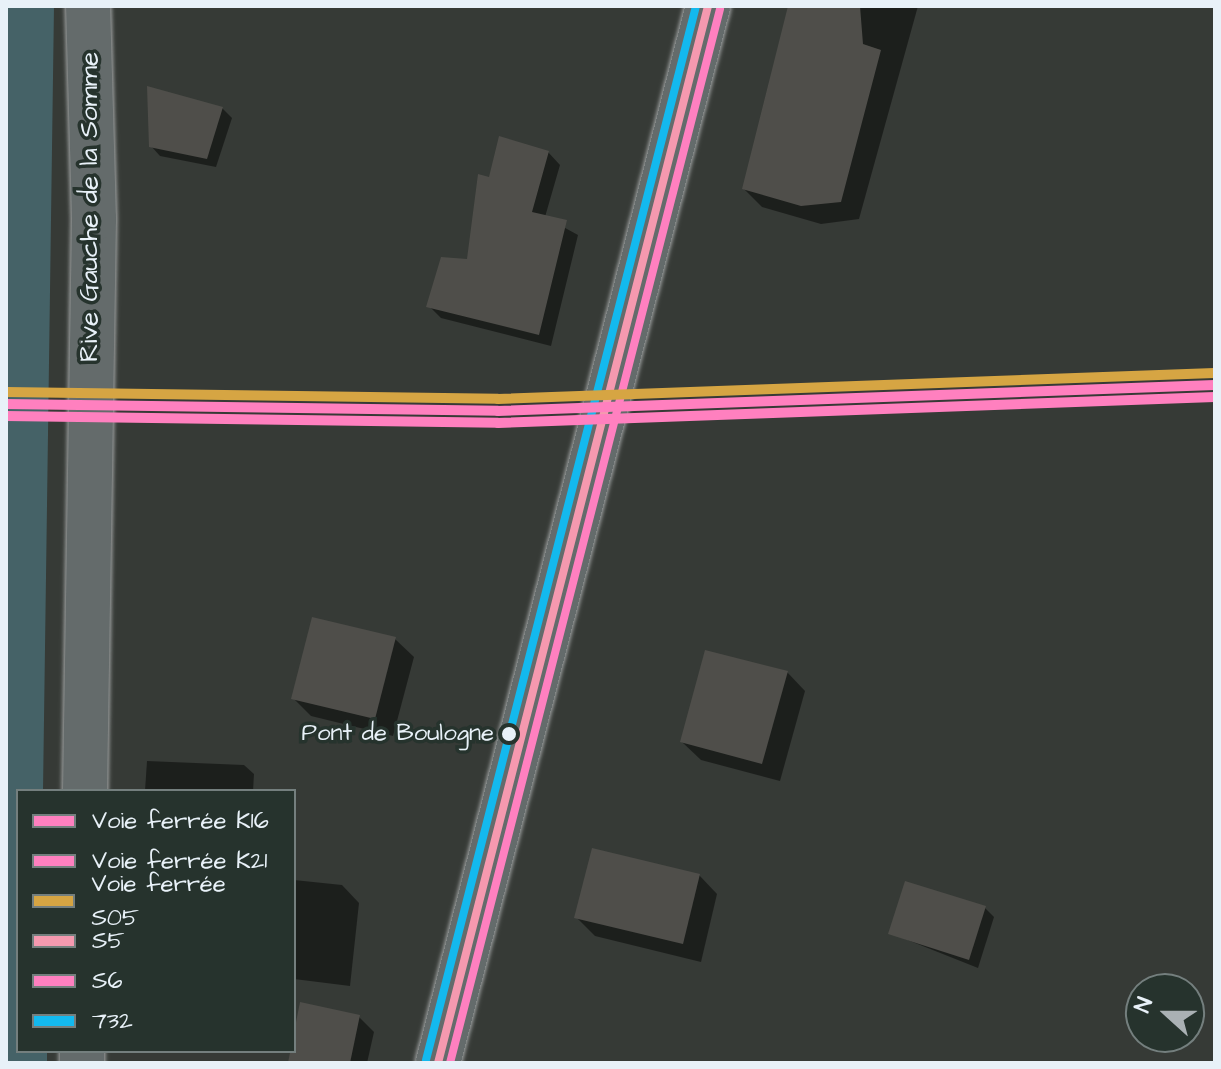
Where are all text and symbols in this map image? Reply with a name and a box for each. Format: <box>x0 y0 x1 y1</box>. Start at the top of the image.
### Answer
street label: Rive Gauche de la Somme <box>74 52 106 362</box>
place label: Pont de Boulogne <box>302 720 494 748</box>
marker: Pont de Boulogne <box>501 726 517 742</box>
legend <box>16 789 296 1053</box>
text: Voie ferrée K16 <box>92 804 269 838</box>
text: Voie ferrée K21 <box>92 844 267 878</box>
text: Voie ferrée S05 <box>91 867 226 935</box>
text: S5 <box>92 924 124 958</box>
text: S6 <box>92 964 122 998</box>
north arrow <box>1125 973 1205 1053</box>
text: N <box>1127 993 1161 1017</box>
text: 732 <box>92 1004 133 1038</box>

